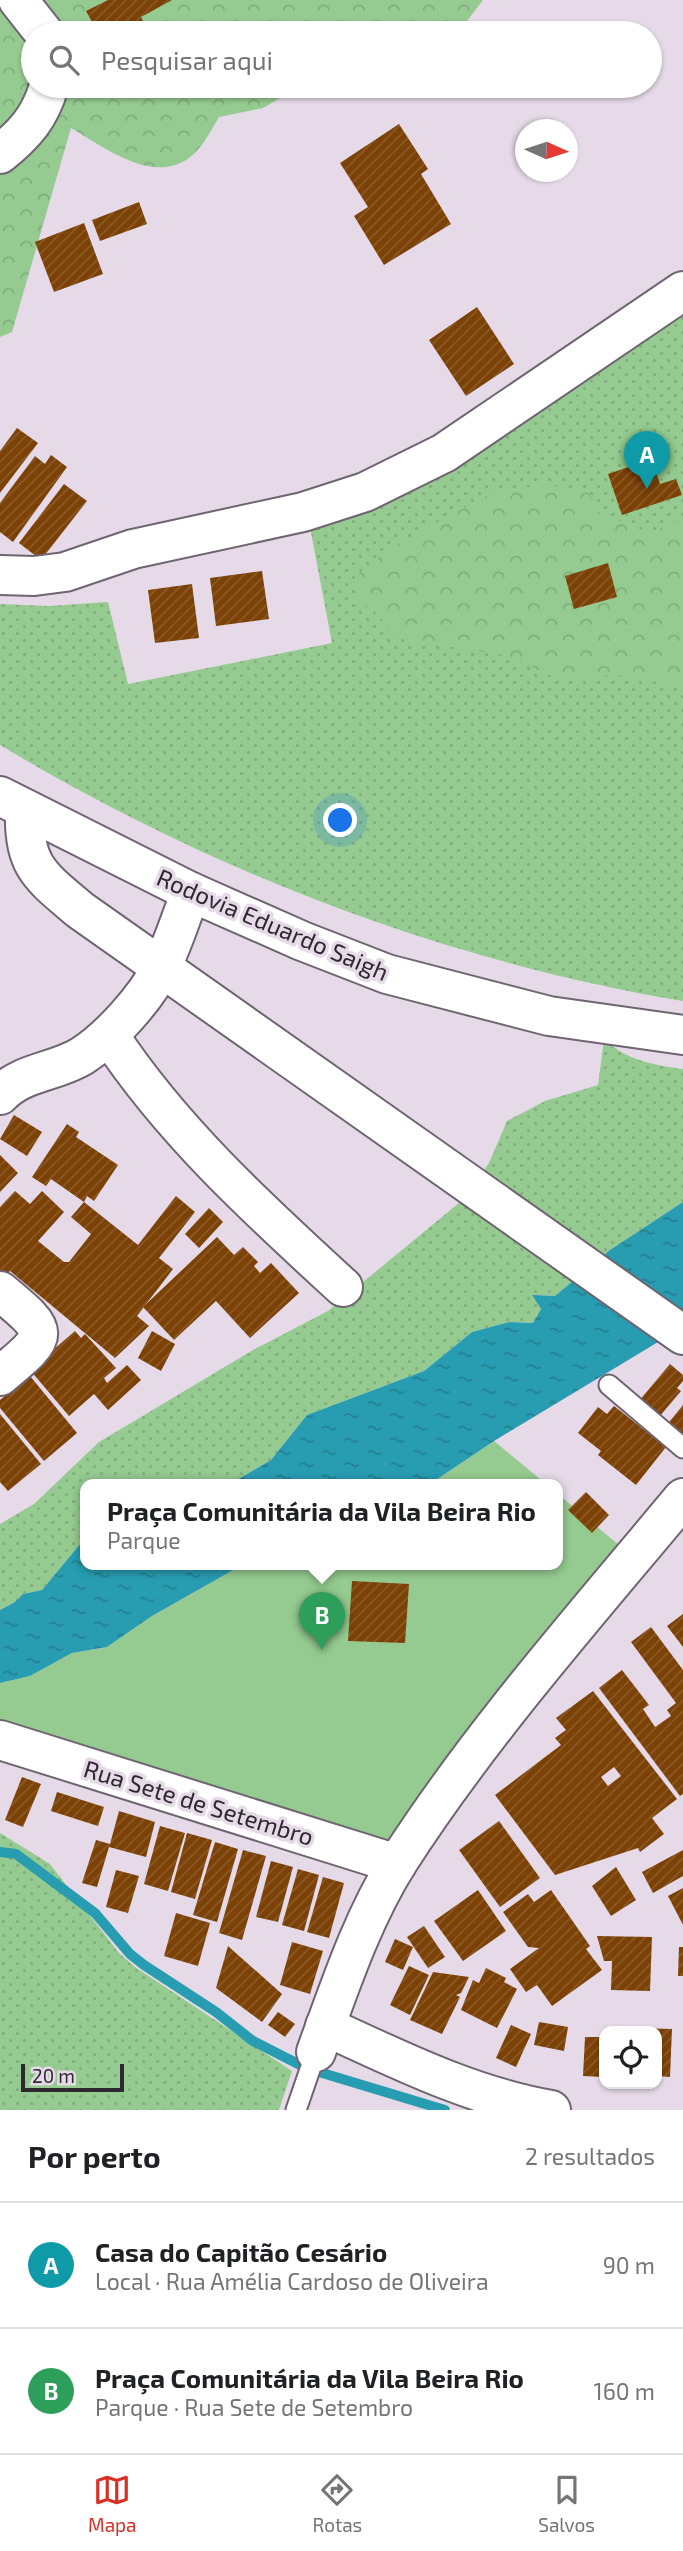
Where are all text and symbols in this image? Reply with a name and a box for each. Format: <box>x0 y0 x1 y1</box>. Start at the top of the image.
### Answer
search box <box>21 21 662 98</box>
icon: search <box>45 41 83 79</box>
text: Pesquisar aqui <box>101 44 273 75</box>
north arrow <box>515 119 578 182</box>
pin: A <box>624 431 670 489</box>
your location <box>323 803 357 837</box>
street label: Rodovia Eduardo Saigh <box>153 862 393 986</box>
popup <box>80 1479 563 1570</box>
text: Praça Comunitária da Vila Beira Rio <box>107 1495 536 1526</box>
text: Parque <box>107 1526 181 1554</box>
pin: B <box>299 1592 345 1650</box>
street label: Rua Sete de Setembro <box>81 1753 317 1851</box>
map controls <box>599 2026 662 2089</box>
button: locate <box>599 2026 662 2089</box>
scale bar <box>21 2061 124 2093</box>
text: 20 m <box>32 2064 75 2087</box>
text: Por perto <box>28 2138 161 2174</box>
text: 2 resultados <box>525 2142 655 2170</box>
text: Casa do Capitão Cesário <box>95 2236 387 2267</box>
text: A <box>43 2251 59 2279</box>
text: 90 m <box>603 2251 655 2279</box>
text: Local · Rua Amélia Cardoso de Oliveira <box>95 2267 489 2295</box>
text: Praça Comunitária da Vila Beira Rio <box>95 2362 524 2393</box>
text: B <box>44 2377 58 2405</box>
text: 160 m <box>594 2377 655 2405</box>
text: Parque · Rua Sete de Setembro <box>95 2393 413 2421</box>
tab: Mapa <box>88 2471 137 2536</box>
tab: Rotas <box>313 2471 362 2536</box>
tab: Salvos <box>538 2471 595 2536</box>

